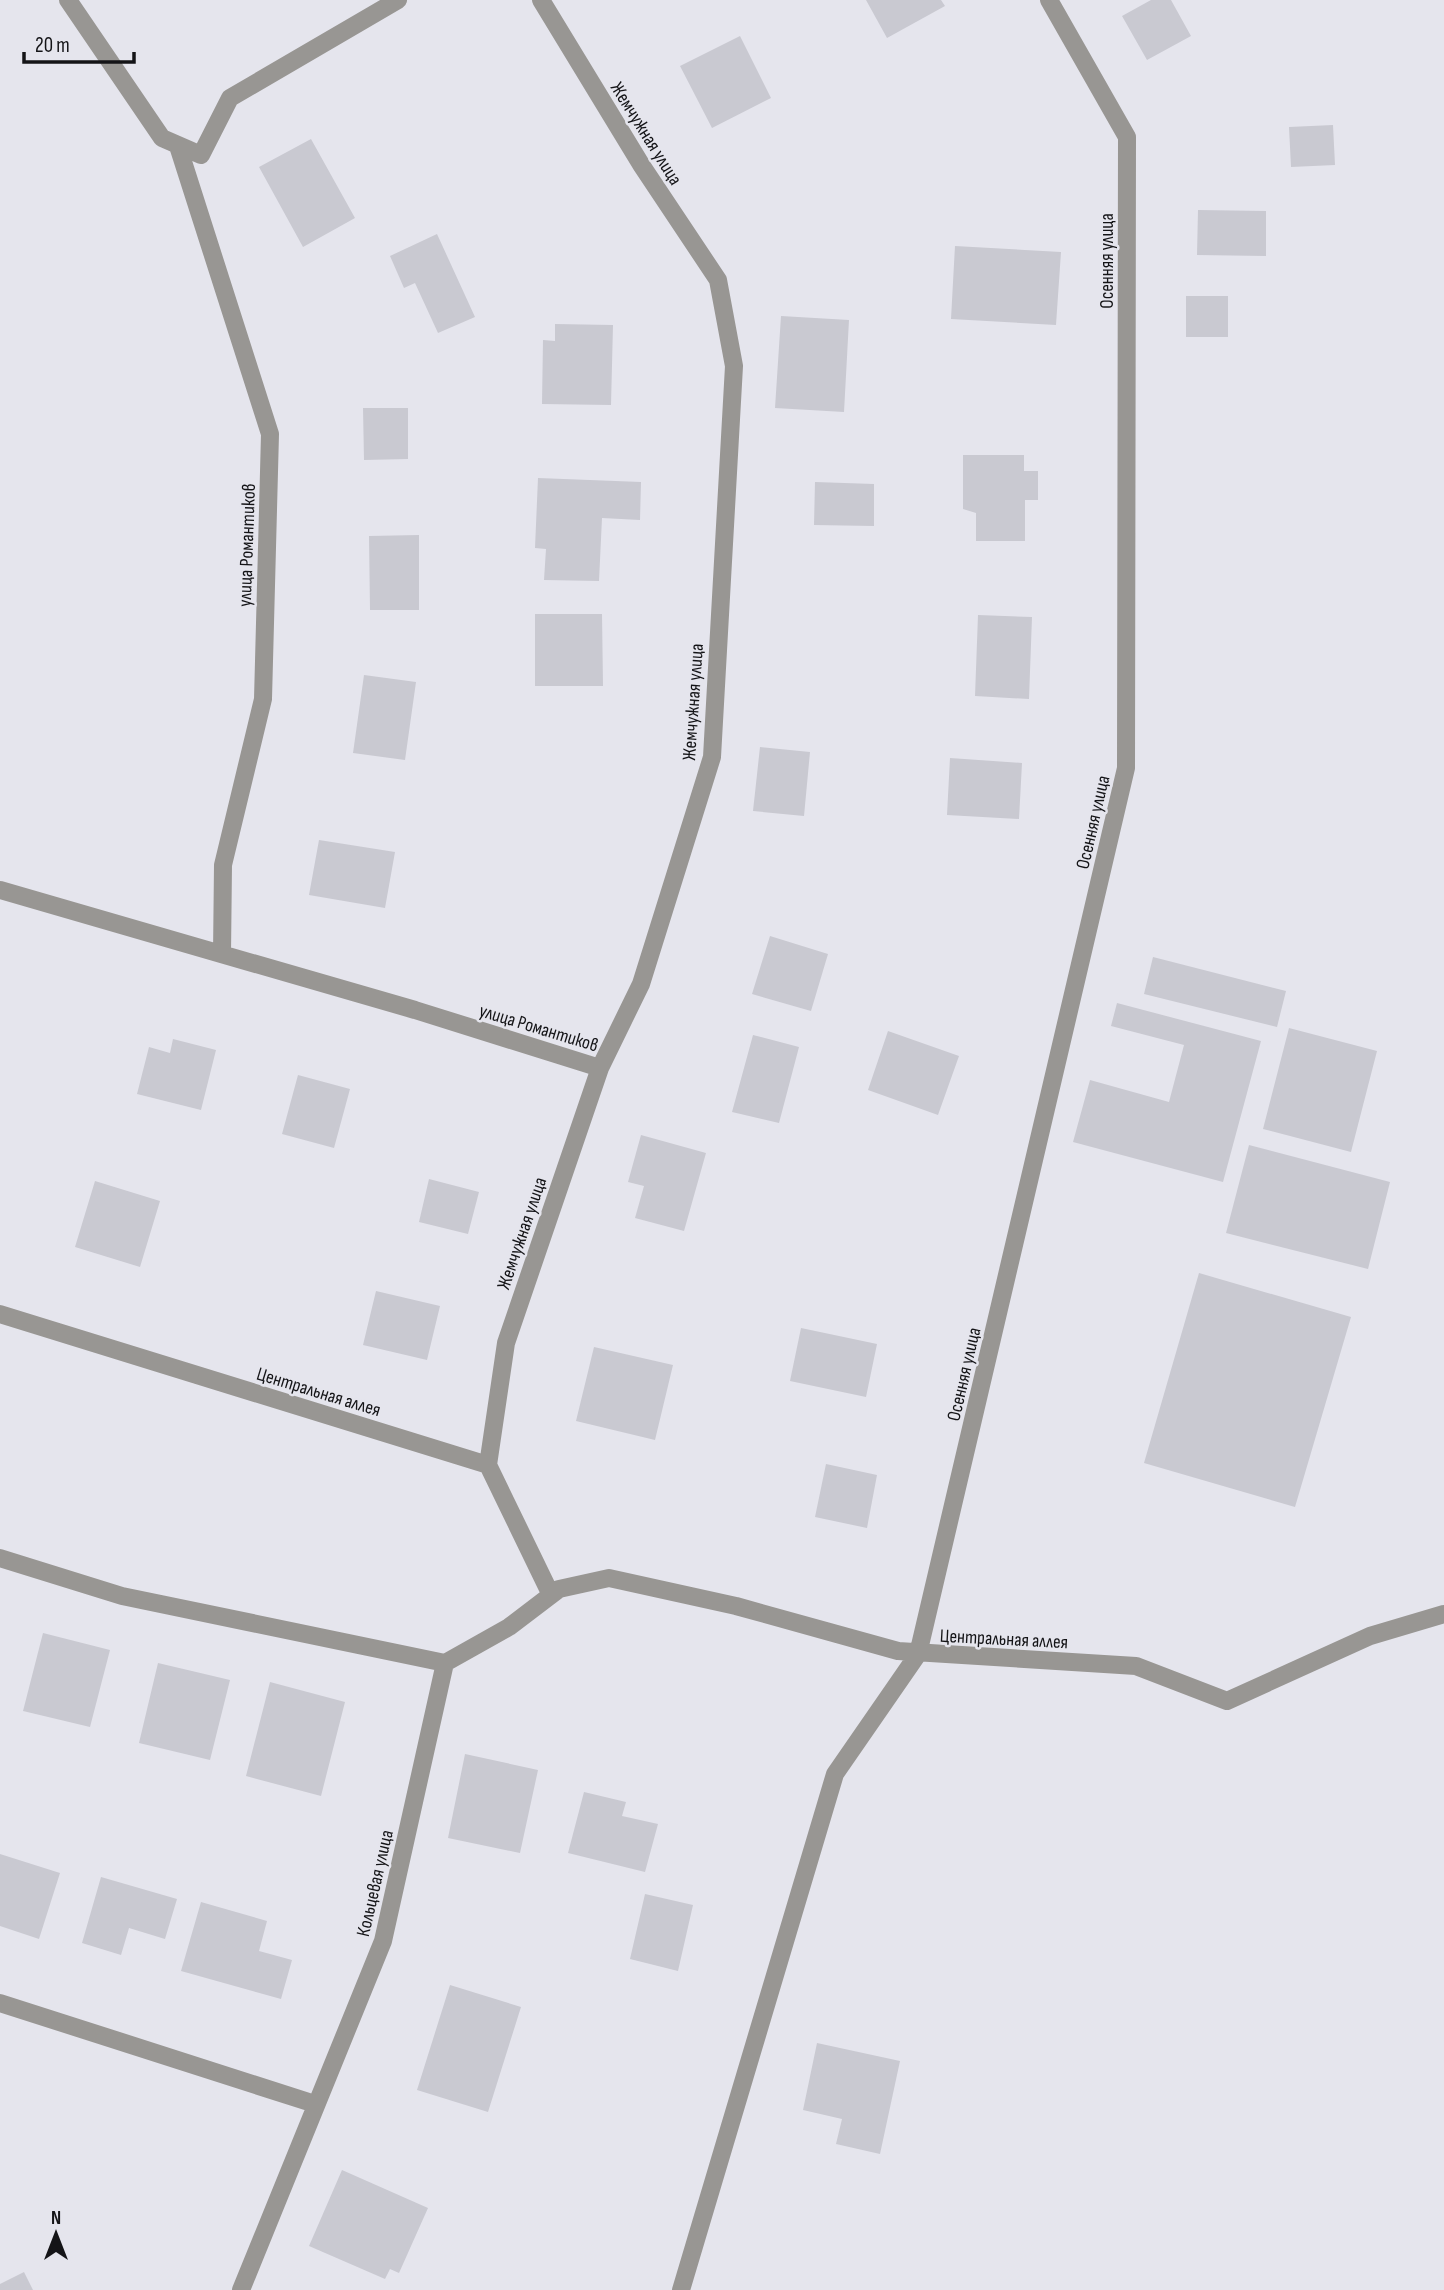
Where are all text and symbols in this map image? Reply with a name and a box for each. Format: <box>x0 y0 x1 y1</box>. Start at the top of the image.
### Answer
scale bar <box>24 21 135 65</box>
text: 20 m <box>35 33 70 58</box>
street label: Жемчужная улица <box>605 78 687 190</box>
street label: Осенняя улица <box>1096 213 1119 309</box>
street label: улица Романтиков <box>234 483 261 607</box>
street label: Жемчужная улица <box>678 643 709 761</box>
street label: Осенняя улица <box>1072 773 1115 871</box>
street label: улица Романтиков <box>476 999 601 1057</box>
street label: Жемчужная улица <box>492 1174 552 1293</box>
street label: Осенняя улица <box>943 1325 986 1423</box>
street label: Центральная аллея <box>254 1363 383 1422</box>
street label: Центральная аллея <box>939 1625 1069 1654</box>
street label: Кольцевая улица <box>352 1828 399 1939</box>
north arrow <box>21 2199 91 2269</box>
text: N <box>51 2207 61 2230</box>

